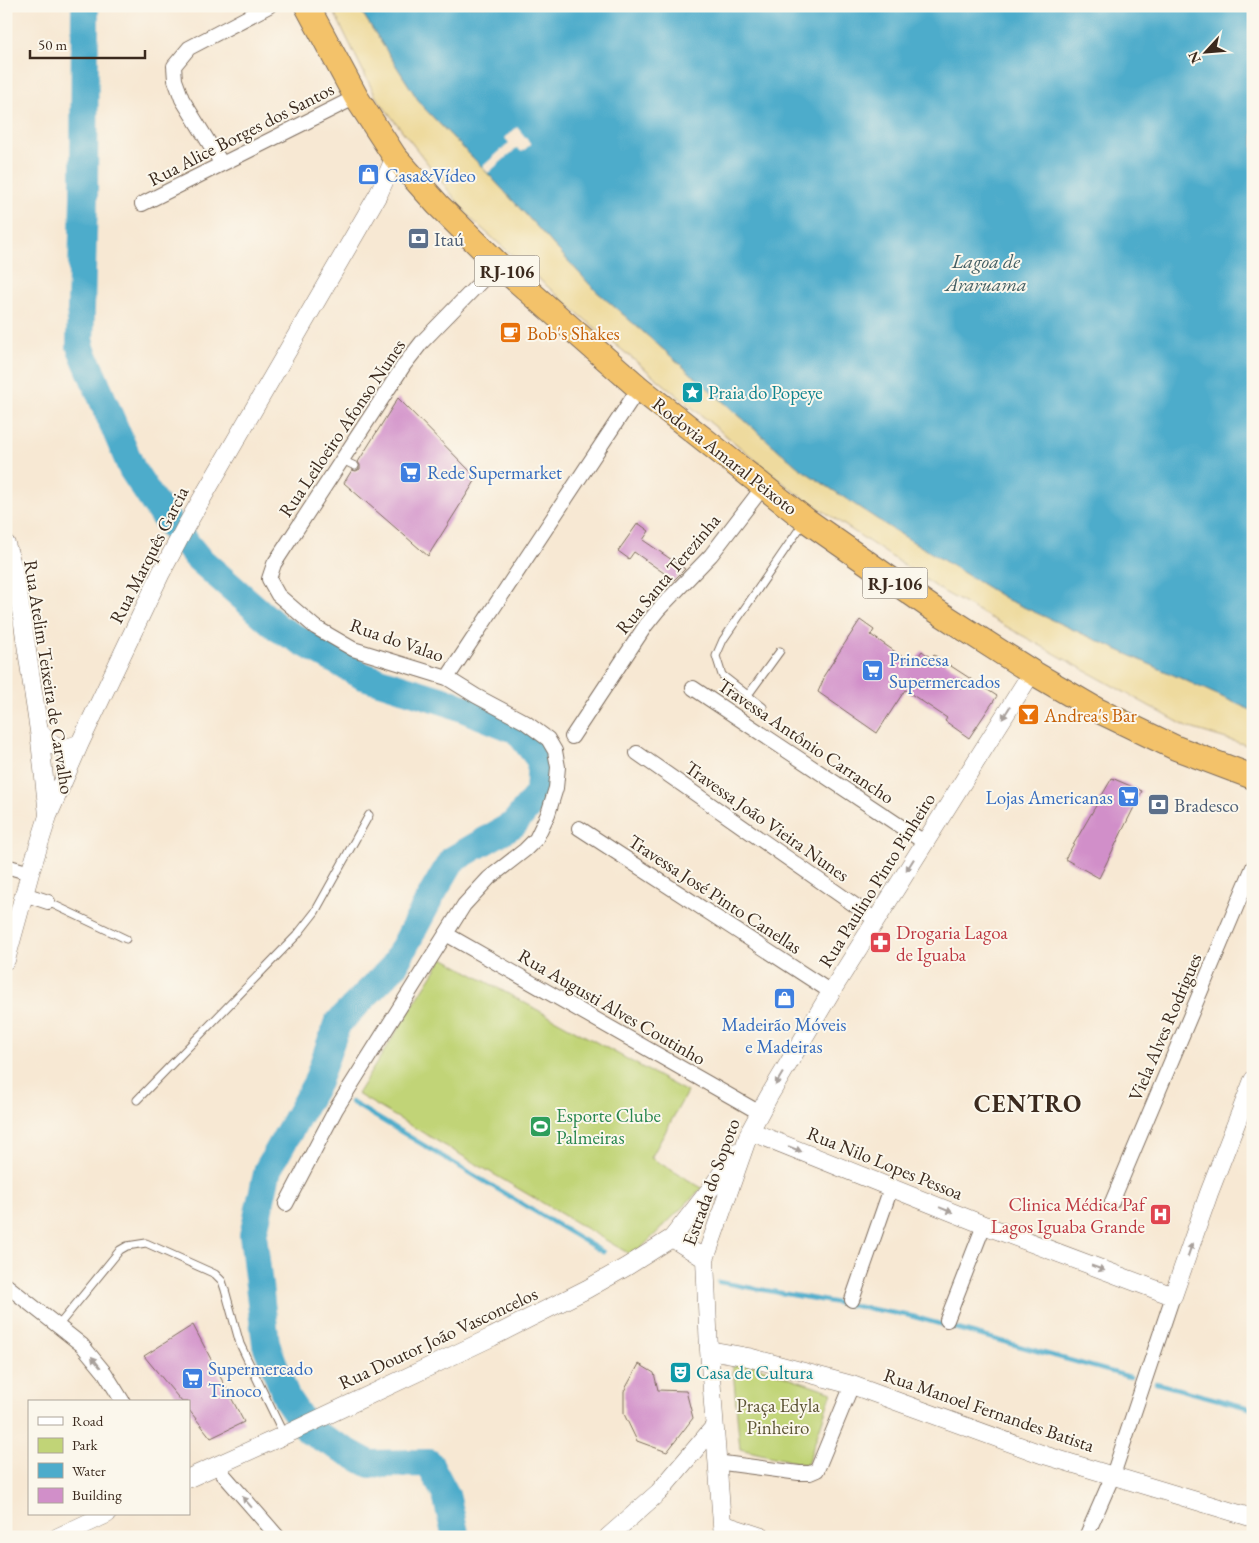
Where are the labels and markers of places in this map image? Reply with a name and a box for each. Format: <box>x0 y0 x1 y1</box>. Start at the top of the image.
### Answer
shop icon: Casa&Vídeo <box>357 163 381 187</box>
place label: Casa&Vídeo <box>385 163 476 188</box>
bank icon: Itaú <box>406 227 430 251</box>
place label: Itaú <box>434 227 464 252</box>
cafe icon: Bob's Shakes <box>499 321 523 345</box>
place label: Bob's Shakes <box>527 321 620 346</box>
place icon: Praia do Popeye <box>680 380 704 404</box>
place label: Praia do Popeye <box>708 380 823 405</box>
supermarket icon: Rede Supermarket <box>399 460 423 484</box>
place label: Rede Supermarket <box>427 460 562 485</box>
place label: Princesa Supermercados <box>889 647 1000 694</box>
supermarket icon: Princesa Supermercados <box>861 658 885 682</box>
bar icon: Andrea's Bar <box>1016 703 1040 727</box>
place label: Andrea's Bar <box>1043 703 1138 728</box>
place label: Lojas Americanas <box>986 785 1113 810</box>
supermarket icon: Lojas Americanas <box>1117 785 1141 809</box>
bank icon: Bradesco <box>1146 793 1170 817</box>
place label: Bradesco <box>1174 793 1239 818</box>
place label: Drogaria Lagoa de Iguaba <box>896 920 1008 967</box>
pharmacy icon: Drogaria Lagoa de Iguaba <box>868 931 892 955</box>
shop icon: Madeirão Móveis e Madeiras <box>772 986 796 1010</box>
place label: Madeirão Móveis e Madeiras <box>721 1012 847 1059</box>
place label: Esporte Clube Palmeiras <box>556 1103 661 1150</box>
sports icon: Esporte Clube Palmeiras <box>528 1114 552 1138</box>
place label: Clinica Médica Paf Lagos Iguaba Grande <box>991 1192 1147 1239</box>
hospital icon: Clinica Médica Paf Lagos Iguaba Grande <box>1149 1203 1173 1227</box>
place label: Supermercado Tinoco <box>208 1356 313 1403</box>
theatre icon: Casa de Cultura <box>668 1360 692 1384</box>
place label: Casa de Cultura <box>696 1360 814 1385</box>
supermarket icon: Supermercado Tinoco <box>180 1367 204 1391</box>

